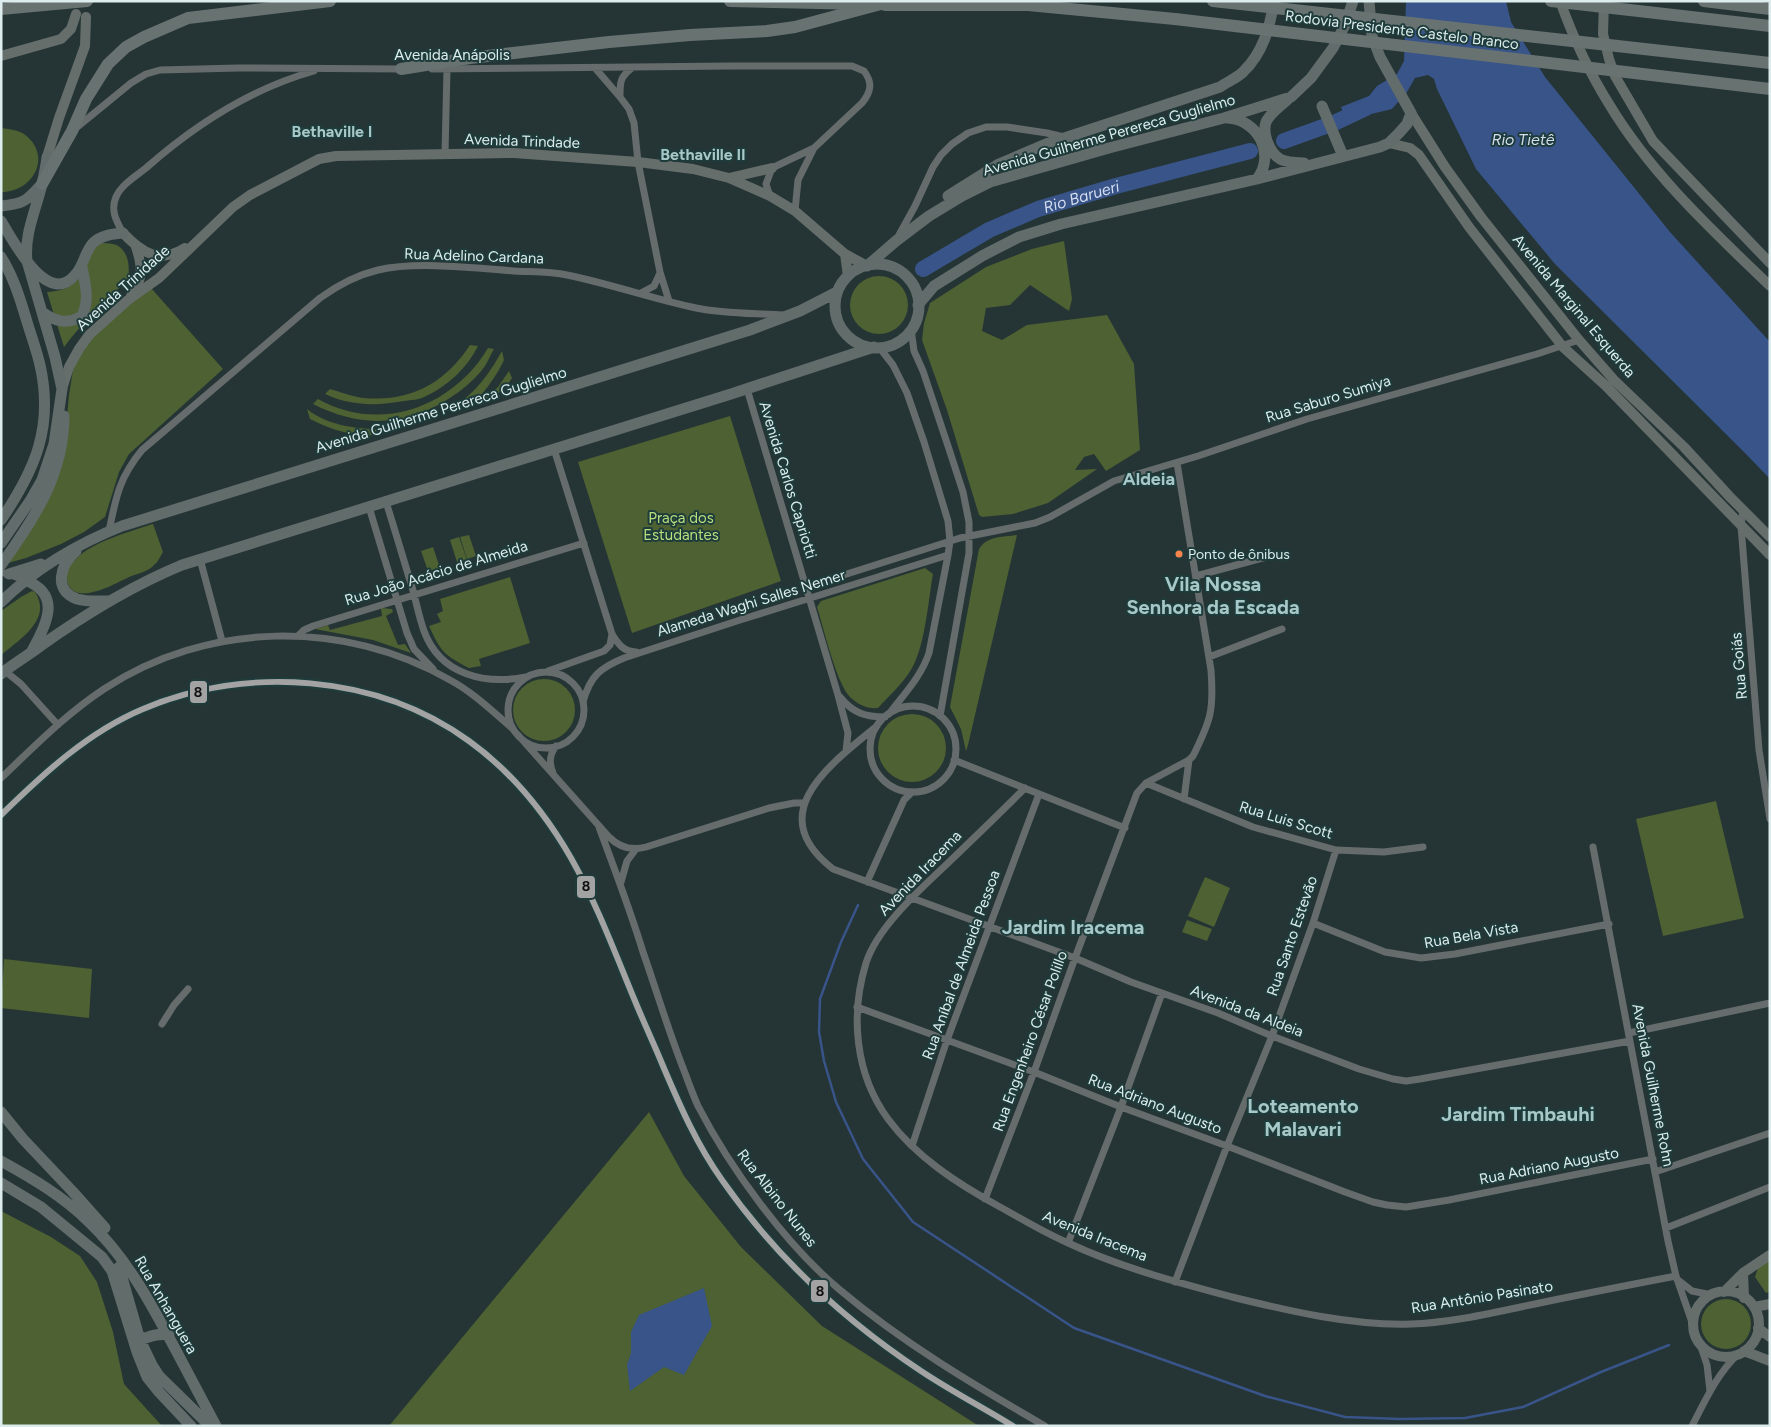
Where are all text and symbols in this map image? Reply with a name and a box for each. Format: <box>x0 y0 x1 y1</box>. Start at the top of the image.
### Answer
street label: Rodovia Presidente Castelo Branco <box>1284 7 1520 53</box>
street label: Avenida Anápolis <box>394 46 510 64</box>
street label: Avenida Guilherme Perereca Guglielmo <box>981 90 1238 180</box>
district label: Bethaville I <box>292 122 372 141</box>
street label: Avenida Trindade <box>464 130 580 152</box>
water label: Rio Tietê <box>1491 130 1555 149</box>
district label: Bethaville II <box>660 145 746 164</box>
water label: Rio Barueri <box>1041 176 1122 217</box>
street label: Avenida Marginal Esquerda <box>1509 231 1639 381</box>
street label: Avenida Trinidade <box>73 241 173 335</box>
street label: Rua Adelino Cardana <box>404 245 544 267</box>
street label: Avenida Guilherme Perereca Guglielmo <box>313 363 569 457</box>
street label: Rua Saburo Sumiya <box>1263 371 1393 427</box>
street label: Avenida Carlos Capriotti <box>756 399 820 561</box>
district label: Aldeia <box>1123 468 1175 490</box>
park label: Praça dos Estudantes <box>643 509 719 544</box>
street label: Rua João Acácio de Almeida <box>342 537 530 609</box>
place label: Ponto de ônibus <box>1188 546 1290 563</box>
marker: Ponto de ônibus <box>1174 549 1184 559</box>
street label: Alameda Waghi Salles Nemer <box>655 566 847 640</box>
district label: Vila Nossa Senhora da Escada <box>1126 572 1300 619</box>
street label: Rua Goiás <box>1727 632 1751 700</box>
line badge: 8 <box>189 680 208 704</box>
text: 8 <box>194 684 202 701</box>
street label: Rua Luis Scott <box>1237 797 1335 843</box>
street label: Avenida Iracema <box>875 827 965 919</box>
street label: Rua Aníbal de Almeida Pessoa <box>918 868 1004 1062</box>
street label: Rua Santo Estevão <box>1263 873 1321 998</box>
line badge: 8 <box>576 875 596 899</box>
text: 8 <box>582 878 590 895</box>
district label: Jardim Iracema <box>1002 915 1144 939</box>
street label: Rua Bela Vista <box>1423 918 1519 952</box>
street label: Rua Engenheiro César Polillo <box>989 948 1071 1134</box>
street label: Avenida da Aldeia <box>1188 981 1306 1041</box>
street label: Avenida Guilherme Rohn <box>1628 1002 1678 1168</box>
street label: Rua Adriano Augusto <box>1086 1070 1225 1138</box>
district label: Loteamento Malavari <box>1247 1094 1359 1141</box>
district label: Jardim Timbauhi <box>1441 1102 1595 1126</box>
street label: Rua Adriano Augusto <box>1478 1144 1621 1188</box>
street label: Rua Albino Nunes <box>733 1146 821 1250</box>
street label: Avenida Iracema <box>1040 1207 1150 1265</box>
street label: Rua Anhanguera <box>131 1253 201 1357</box>
street label: Rua Antônio Pasinato <box>1410 1277 1554 1317</box>
line badge: 8 <box>810 1279 829 1303</box>
text: 8 <box>816 1283 824 1300</box>

